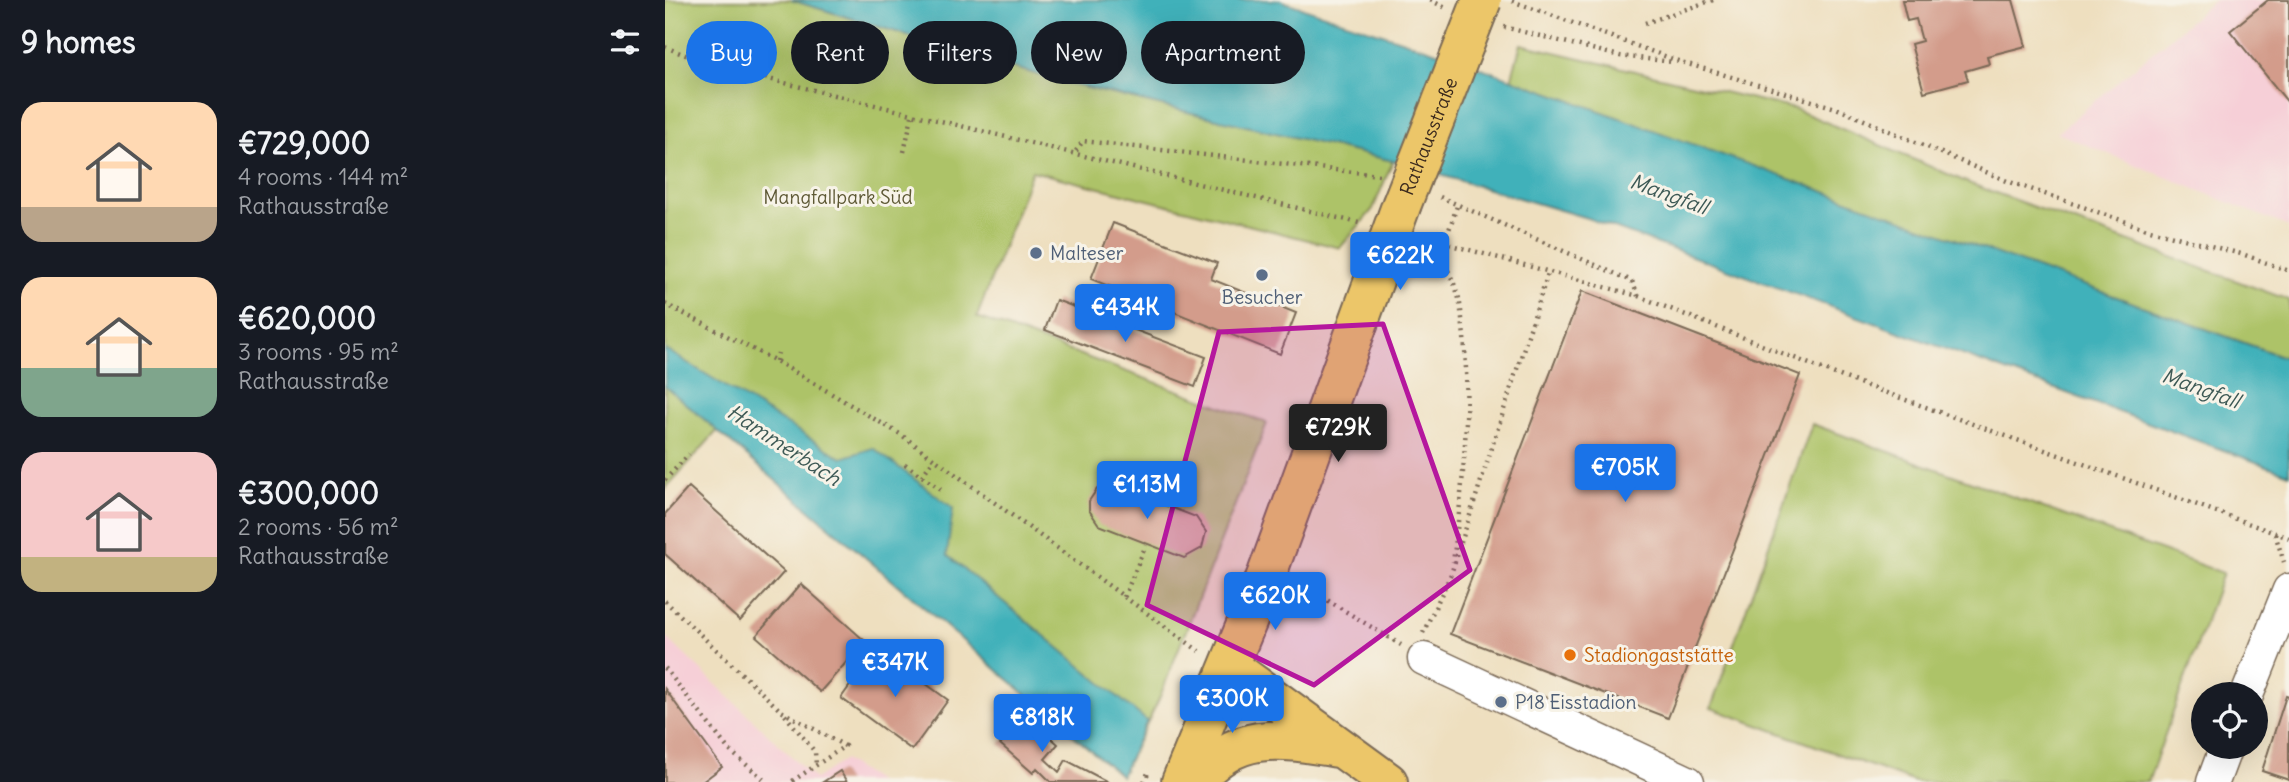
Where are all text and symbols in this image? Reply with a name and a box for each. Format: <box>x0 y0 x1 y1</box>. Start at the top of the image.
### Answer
chip: Buy <box>686 21 777 84</box>
chip: Rent <box>791 21 889 84</box>
chip: Filters <box>903 21 1017 84</box>
chip: New <box>1031 21 1127 84</box>
chip: Apartment <box>1141 21 1305 84</box>
text: 9 homes <box>21 23 136 61</box>
icon: filters <box>606 23 644 61</box>
street label: Rathausstraße <box>1394 74 1462 199</box>
text: €729,000 <box>238 124 371 162</box>
icon: home <box>77 130 161 214</box>
text: 4 rooms · 144 m² <box>238 162 408 191</box>
water label: Mangfall <box>1626 168 1715 222</box>
park label: Mangfallpark Süd <box>763 185 913 209</box>
text: Rathausstraße <box>238 191 389 220</box>
pin: €622K <box>1351 232 1449 292</box>
text: €622K <box>1366 240 1434 269</box>
place label: Malteser <box>1050 241 1124 265</box>
marker: Malteser <box>1028 245 1044 261</box>
marker: Besucher <box>1254 267 1270 283</box>
pin: €434K <box>1076 284 1174 344</box>
place label: Besucher <box>1222 285 1303 309</box>
text: €434K <box>1091 292 1159 321</box>
text: €620,000 <box>238 299 376 337</box>
icon: home <box>77 305 161 389</box>
text: 3 rooms · 95 m² <box>238 337 399 366</box>
water label: Mangfall <box>2158 362 2247 416</box>
text: Rathausstraße <box>238 366 389 395</box>
water label: Hammerbach <box>722 398 847 492</box>
pin: €729K <box>1289 405 1387 464</box>
text: €729K <box>1305 412 1371 441</box>
pin: €705K <box>1576 444 1674 504</box>
text: €705K <box>1591 452 1659 481</box>
pin: €1.13M <box>1090 462 1204 521</box>
text: €1.13M <box>1113 469 1181 498</box>
text: €300,000 <box>238 474 379 512</box>
icon: home <box>77 480 161 564</box>
text: 2 rooms · 56 m² <box>238 512 399 541</box>
text: Rathausstraße <box>238 541 389 570</box>
pin: €620K <box>1226 572 1324 632</box>
text: €620K <box>1240 580 1310 609</box>
pin: €347K <box>846 640 944 699</box>
place label: Stadiongaststätte <box>1584 643 1734 667</box>
text: €347K <box>862 647 928 676</box>
marker: Stadiongaststätte <box>1562 647 1578 663</box>
pin: €300K <box>1183 676 1281 735</box>
map controls <box>2191 682 2268 759</box>
button: locate <box>2191 682 2268 759</box>
text: €300K <box>1196 683 1268 712</box>
place label: P18 Eisstadion <box>1515 690 1636 714</box>
pin: €818K <box>993 694 1091 754</box>
marker: P18 Eisstadion <box>1493 694 1509 710</box>
text: €818K <box>1010 702 1074 731</box>

